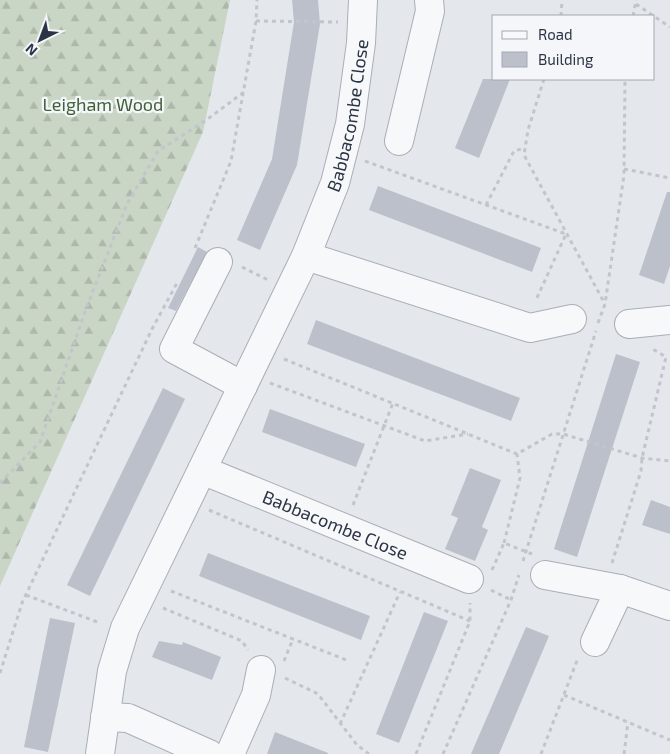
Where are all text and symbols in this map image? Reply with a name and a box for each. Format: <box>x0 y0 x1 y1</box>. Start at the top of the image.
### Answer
north arrow <box>15 15 65 65</box>
legend <box>492 15 655 80</box>
text: Road <box>538 25 573 43</box>
street label: Babbacombe Close <box>322 38 372 195</box>
text: N <box>22 40 40 60</box>
text: Building <box>538 50 594 68</box>
park label: Leigham Wood <box>43 93 163 115</box>
street label: Babbacombe Close <box>259 485 411 564</box>

